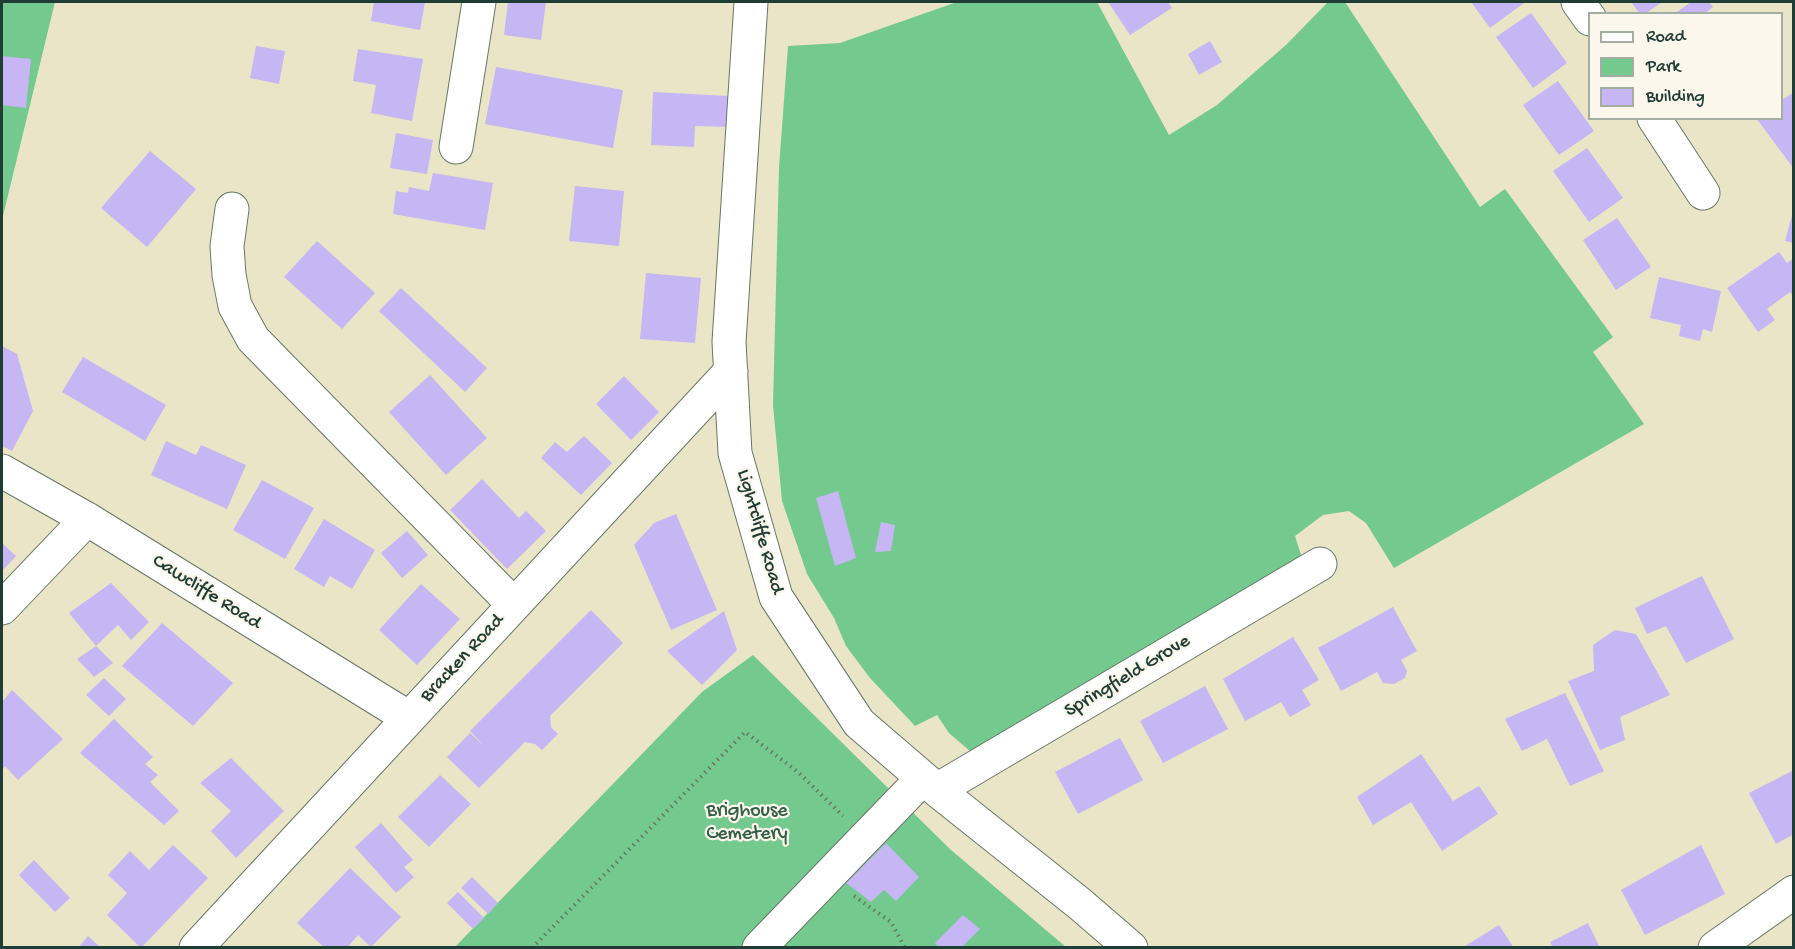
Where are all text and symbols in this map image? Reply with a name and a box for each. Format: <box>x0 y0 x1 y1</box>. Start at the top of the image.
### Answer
legend <box>1588 12 1783 120</box>
text: Road <box>1646 27 1685 48</box>
text: Park <box>1646 57 1680 78</box>
text: Building <box>1646 87 1705 108</box>
street label: Lightcliffe Road <box>730 467 788 597</box>
street label: Cawcliffe Road <box>147 550 265 636</box>
street label: Bracken Road <box>416 610 510 708</box>
street label: Springfield Grove <box>1061 630 1195 724</box>
park label: Brighouse Cemetery <box>706 800 788 847</box>

